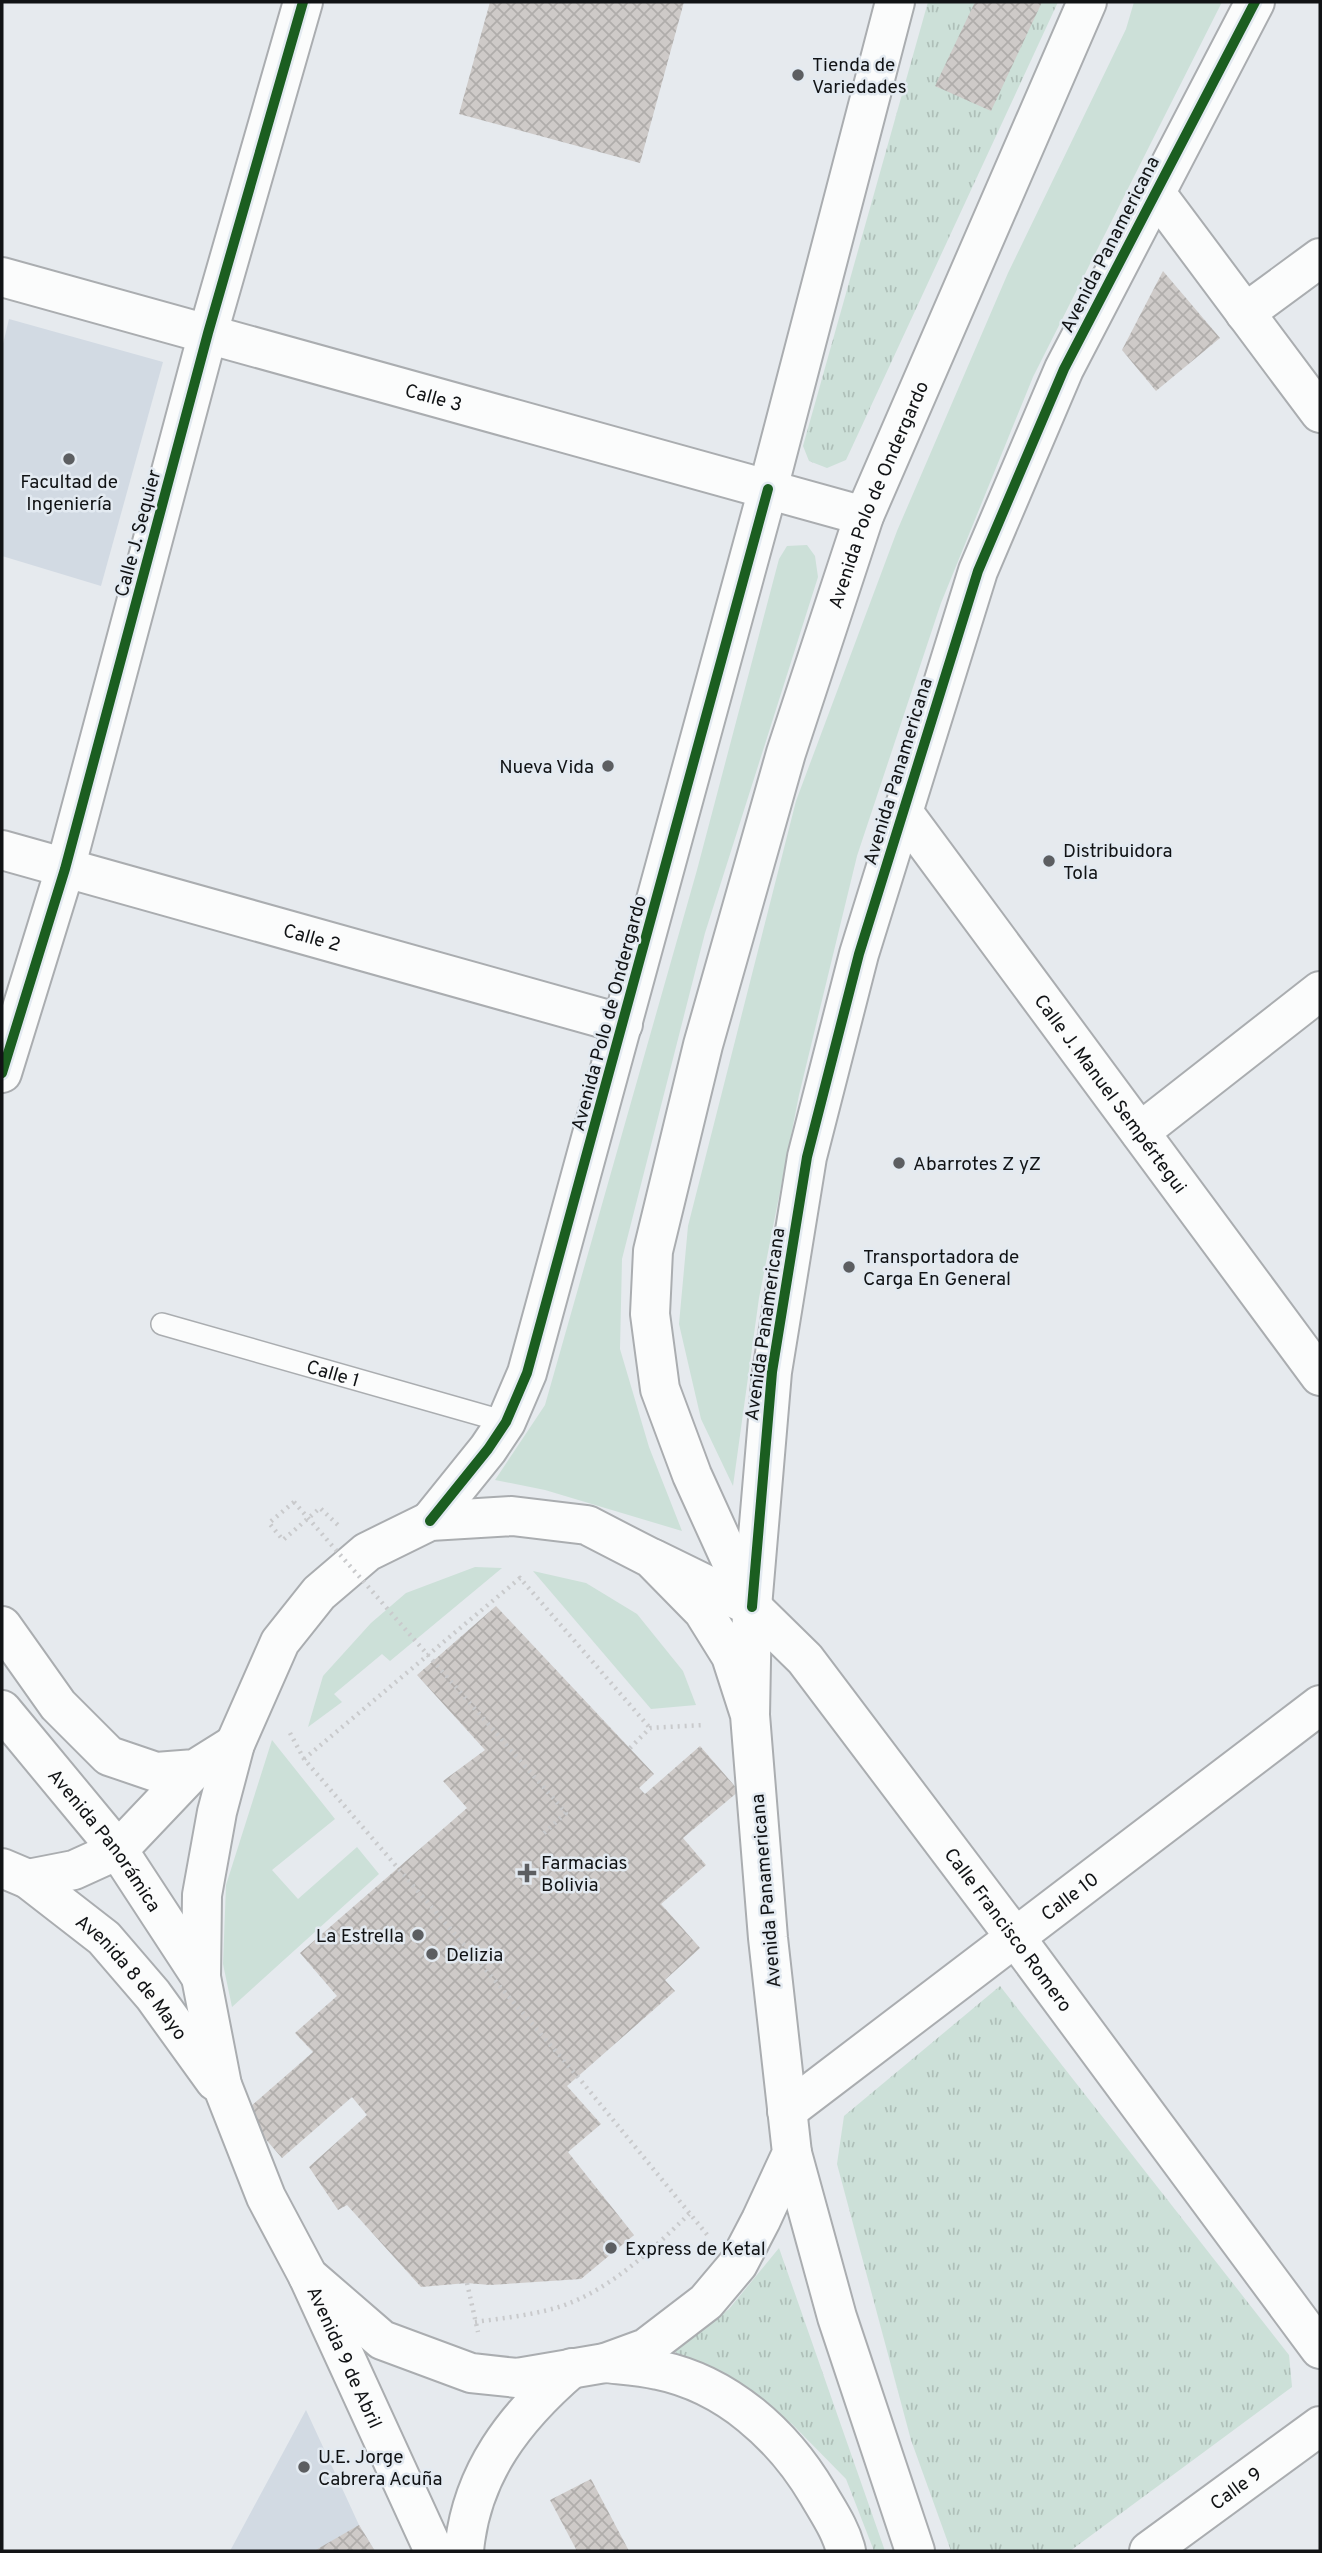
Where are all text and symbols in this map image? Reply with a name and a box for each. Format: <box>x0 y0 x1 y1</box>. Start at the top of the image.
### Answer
place label: Tienda de Variedades <box>812 54 907 100</box>
marker: Tienda de Variedades <box>790 67 806 83</box>
street label: Avenida Panamericana <box>1056 153 1166 337</box>
street label: Avenida Polo de Ondergardo <box>824 378 935 612</box>
street label: Calle 3 <box>402 379 465 418</box>
marker: Facultad de Ingeniería <box>61 451 77 467</box>
street label: Calle J. Sequier <box>110 467 168 600</box>
place label: Facultad de Ingeniería <box>20 471 118 517</box>
street label: Avenida Panamericana <box>859 675 939 868</box>
place label: Nueva Vida <box>499 756 594 780</box>
marker: Nueva Vida <box>600 758 616 774</box>
place label: Distribuidora Tola <box>1063 840 1172 886</box>
marker: Distribuidora Tola <box>1041 853 1057 869</box>
street label: Avenida Polo de Ondergardo <box>567 893 653 1134</box>
street label: Calle 2 <box>280 919 343 958</box>
street label: Calle J. Manuel Sempértegui <box>1028 990 1191 1199</box>
place label: Abarrotes Z yZ <box>913 1153 1041 1177</box>
marker: Abarrotes Z yZ <box>891 1155 907 1171</box>
street label: Avenida Panamericana <box>741 1226 791 1422</box>
place label: Transportadora de Carga En General <box>863 1246 1019 1292</box>
marker: Transportadora de Carga En General <box>841 1259 857 1275</box>
street label: Calle 1 <box>303 1356 362 1394</box>
street label: Avenida Panorámica <box>42 1765 165 1917</box>
street label: Avenida Panamericana <box>747 1793 787 1989</box>
street label: Calle Francisco Romero <box>938 1844 1077 2018</box>
place label: Farmacias Bolivia <box>541 1852 627 1898</box>
marker: Farmacias Bolivia <box>519 1865 535 1881</box>
street label: Calle 10 <box>1037 1868 1104 1927</box>
street label: Avenida 8 de Mayo <box>70 1910 192 2045</box>
place label: La Estrella <box>316 1925 404 1949</box>
marker: La Estrella <box>410 1927 426 1943</box>
place label: Delizia <box>446 1944 503 1968</box>
marker: Delizia <box>424 1946 440 1962</box>
place label: Express de Ketal <box>625 2238 766 2262</box>
marker: Express de Ketal <box>603 2240 619 2256</box>
street label: Avenida 9 de Abril <box>300 2283 386 2433</box>
place label: U.E. Jorge Cabrera Acuña <box>318 2446 442 2492</box>
marker: U.E. Jorge Cabrera Acuña <box>296 2459 312 2475</box>
street label: Calle 9 <box>1206 2463 1267 2516</box>

